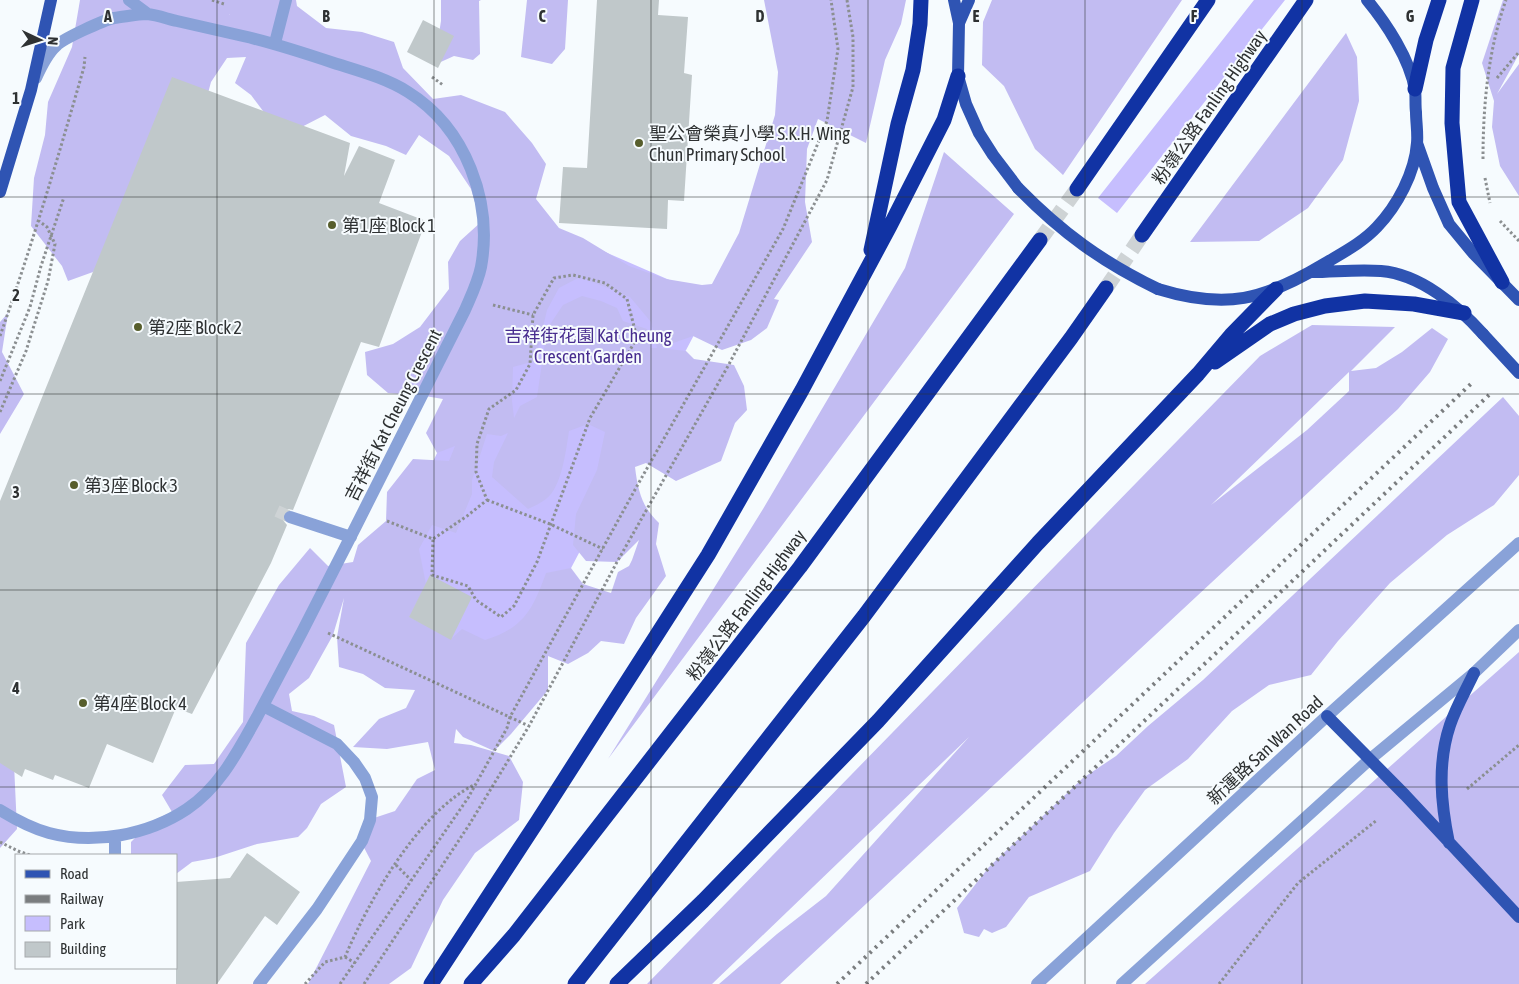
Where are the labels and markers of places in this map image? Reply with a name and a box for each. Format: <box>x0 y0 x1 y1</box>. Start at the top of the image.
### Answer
place label: 聖公會榮真小學 S.K.H. Wing Chun Primary School <box>649 123 850 165</box>
marker: 聖公會榮真小學 S.K.H. Wing Chun Primary School <box>633 137 645 149</box>
place label: 第1座 Block 1 <box>342 215 436 236</box>
marker: 第1座 Block 1 <box>326 219 338 231</box>
place label: 第2座 Block 2 <box>148 317 242 338</box>
marker: 第2座 Block 2 <box>132 321 144 333</box>
place label: 第3座 Block 3 <box>84 475 178 496</box>
marker: 第3座 Block 3 <box>68 479 80 491</box>
place label: 第4座 Block 4 <box>93 693 187 714</box>
marker: 第4座 Block 4 <box>77 697 89 709</box>

